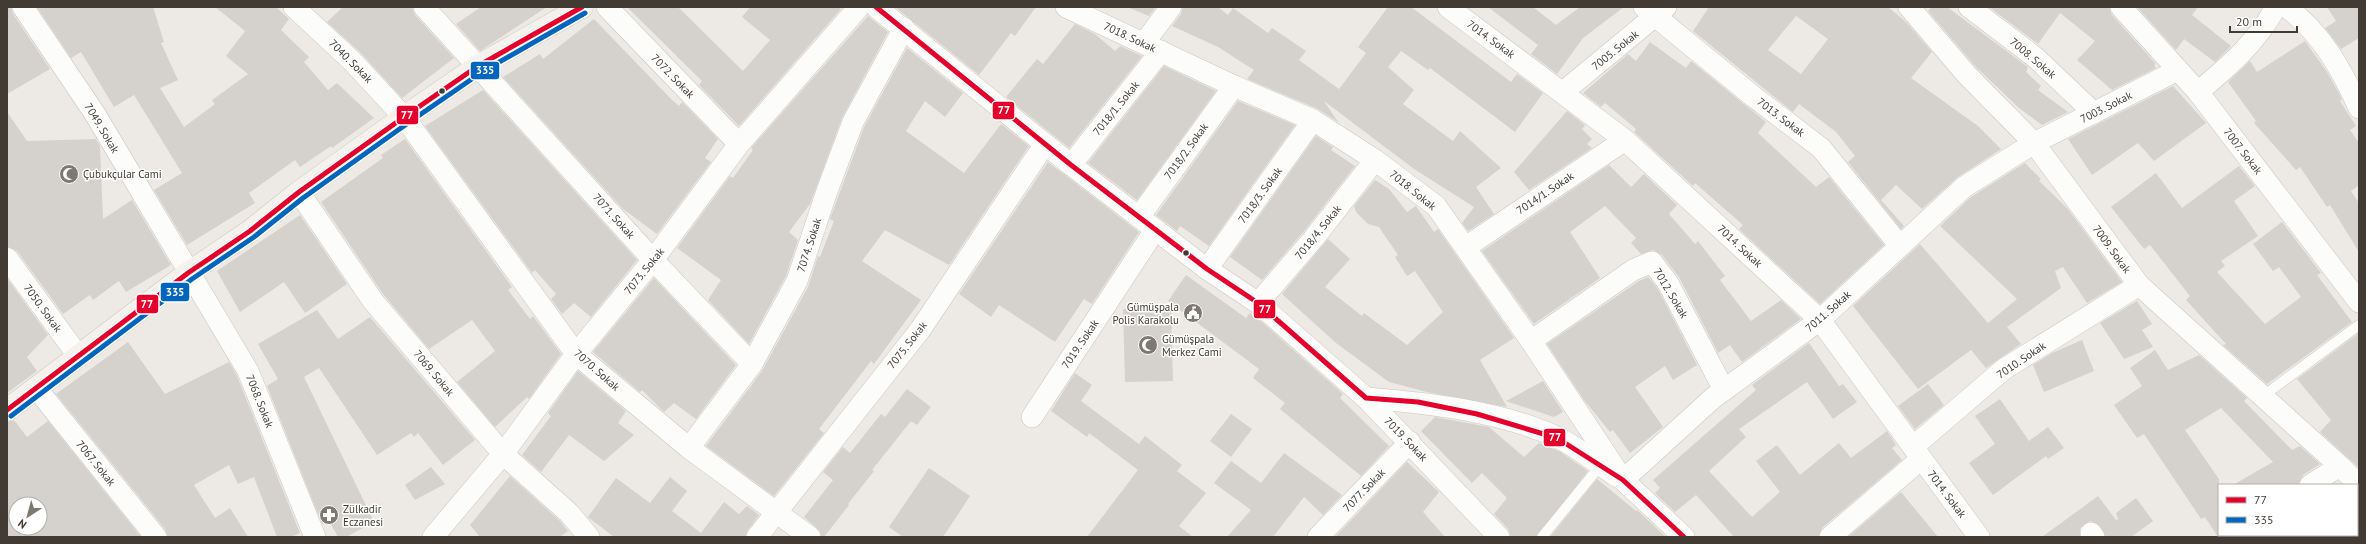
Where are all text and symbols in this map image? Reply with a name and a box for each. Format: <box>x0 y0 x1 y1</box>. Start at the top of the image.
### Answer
scale bar <box>2230 8 2297 34</box>
text: 20 m <box>2236 14 2262 29</box>
street label: 7014. Sokak <box>1464 17 1518 62</box>
street label: 7018. Sokak <box>1102 19 1159 56</box>
street label: 7005. Sokak <box>1589 26 1642 73</box>
street label: 7008. Sokak <box>2007 35 2060 82</box>
street label: 7040. Sokak <box>326 36 376 86</box>
street label: 7072. Sokak <box>648 51 698 102</box>
line badge: 335 <box>470 61 500 80</box>
text: 335 <box>476 63 494 77</box>
street label: 7018/1. Sokak <box>1090 77 1143 138</box>
unlabelled marker <box>437 86 447 96</box>
street label: 7003. Sokak <box>2078 88 2135 126</box>
street label: 7013. Sokak <box>1754 95 1808 140</box>
street label: 7049. Sokak <box>82 100 123 156</box>
line badge: 77 <box>992 101 1015 120</box>
text: 77 <box>998 103 1010 117</box>
line badge: 77 <box>396 105 419 125</box>
text: 77 <box>401 108 413 122</box>
street label: 7018/2. Sokak <box>1161 120 1211 182</box>
street label: 7007. Sokak <box>2221 125 2266 178</box>
mosque icon: Çubukçular Cami <box>58 163 80 185</box>
street label: 7018/3. Sokak <box>1235 164 1285 226</box>
place label: Çubukçular Cami <box>83 167 162 181</box>
street label: 7018. Sokak <box>1387 167 1440 214</box>
street label: 7014/1. Sokak <box>1514 168 1577 217</box>
street label: 7071. Sokak <box>590 190 638 242</box>
street label: 7018/4. Sokak <box>1292 201 1345 262</box>
street label: 7074. Sokak <box>794 215 825 274</box>
street label: 7014. Sokak <box>1715 222 1766 271</box>
street label: 7009. Sokak <box>2090 222 2135 276</box>
street label: 7073. Sokak <box>621 244 668 297</box>
unlabelled marker <box>1181 248 1191 258</box>
street label: 7012. Sokak <box>1651 265 1692 321</box>
street label: 7050. Sokak <box>21 281 66 335</box>
line badge: 335 <box>160 282 190 302</box>
text: 335 <box>166 285 184 299</box>
street label: 7011. Sokak <box>1802 287 1854 335</box>
line badge: 77 <box>136 294 159 314</box>
text: 77 <box>141 297 153 311</box>
line badge: 77 <box>1253 299 1276 319</box>
place label: Gümüşpala Polis Karakolu <box>1112 300 1179 327</box>
public building icon: Gümüşpala Polis Karakolu <box>1182 302 1204 324</box>
text: 77 <box>1259 302 1271 316</box>
street label: 7019. Sokak <box>1058 316 1102 371</box>
street label: 7075. Sokak <box>884 318 930 371</box>
place label: Gümüşpala Merkez Cami <box>1162 332 1222 359</box>
mosque icon: Gümüşpala Merkez Cami <box>1137 334 1159 356</box>
street label: 7010. Sokak <box>1994 338 2049 382</box>
street label: 7070. Sokak <box>571 346 623 394</box>
street label: 7069. Sokak <box>411 347 458 400</box>
street label: 7068. Sokak <box>243 372 277 430</box>
street label: 7019. Sokak <box>1381 414 1431 465</box>
line badge: 77 <box>1543 428 1566 447</box>
text: 77 <box>1549 430 1561 444</box>
street label: 7067. Sokak <box>73 437 119 489</box>
street label: 7077. Sokak <box>1340 465 1389 515</box>
street label: 7014. Sokak <box>1925 467 1970 521</box>
legend <box>2218 484 2358 536</box>
text: 77 <box>2254 492 2267 507</box>
north arrow <box>8 496 48 536</box>
place label: Zülkadir Eczanesi <box>343 502 383 529</box>
pharmacy icon: Zülkadir Eczanesi <box>318 504 340 526</box>
text: 335 <box>2254 512 2274 527</box>
text: N <box>15 516 29 532</box>

